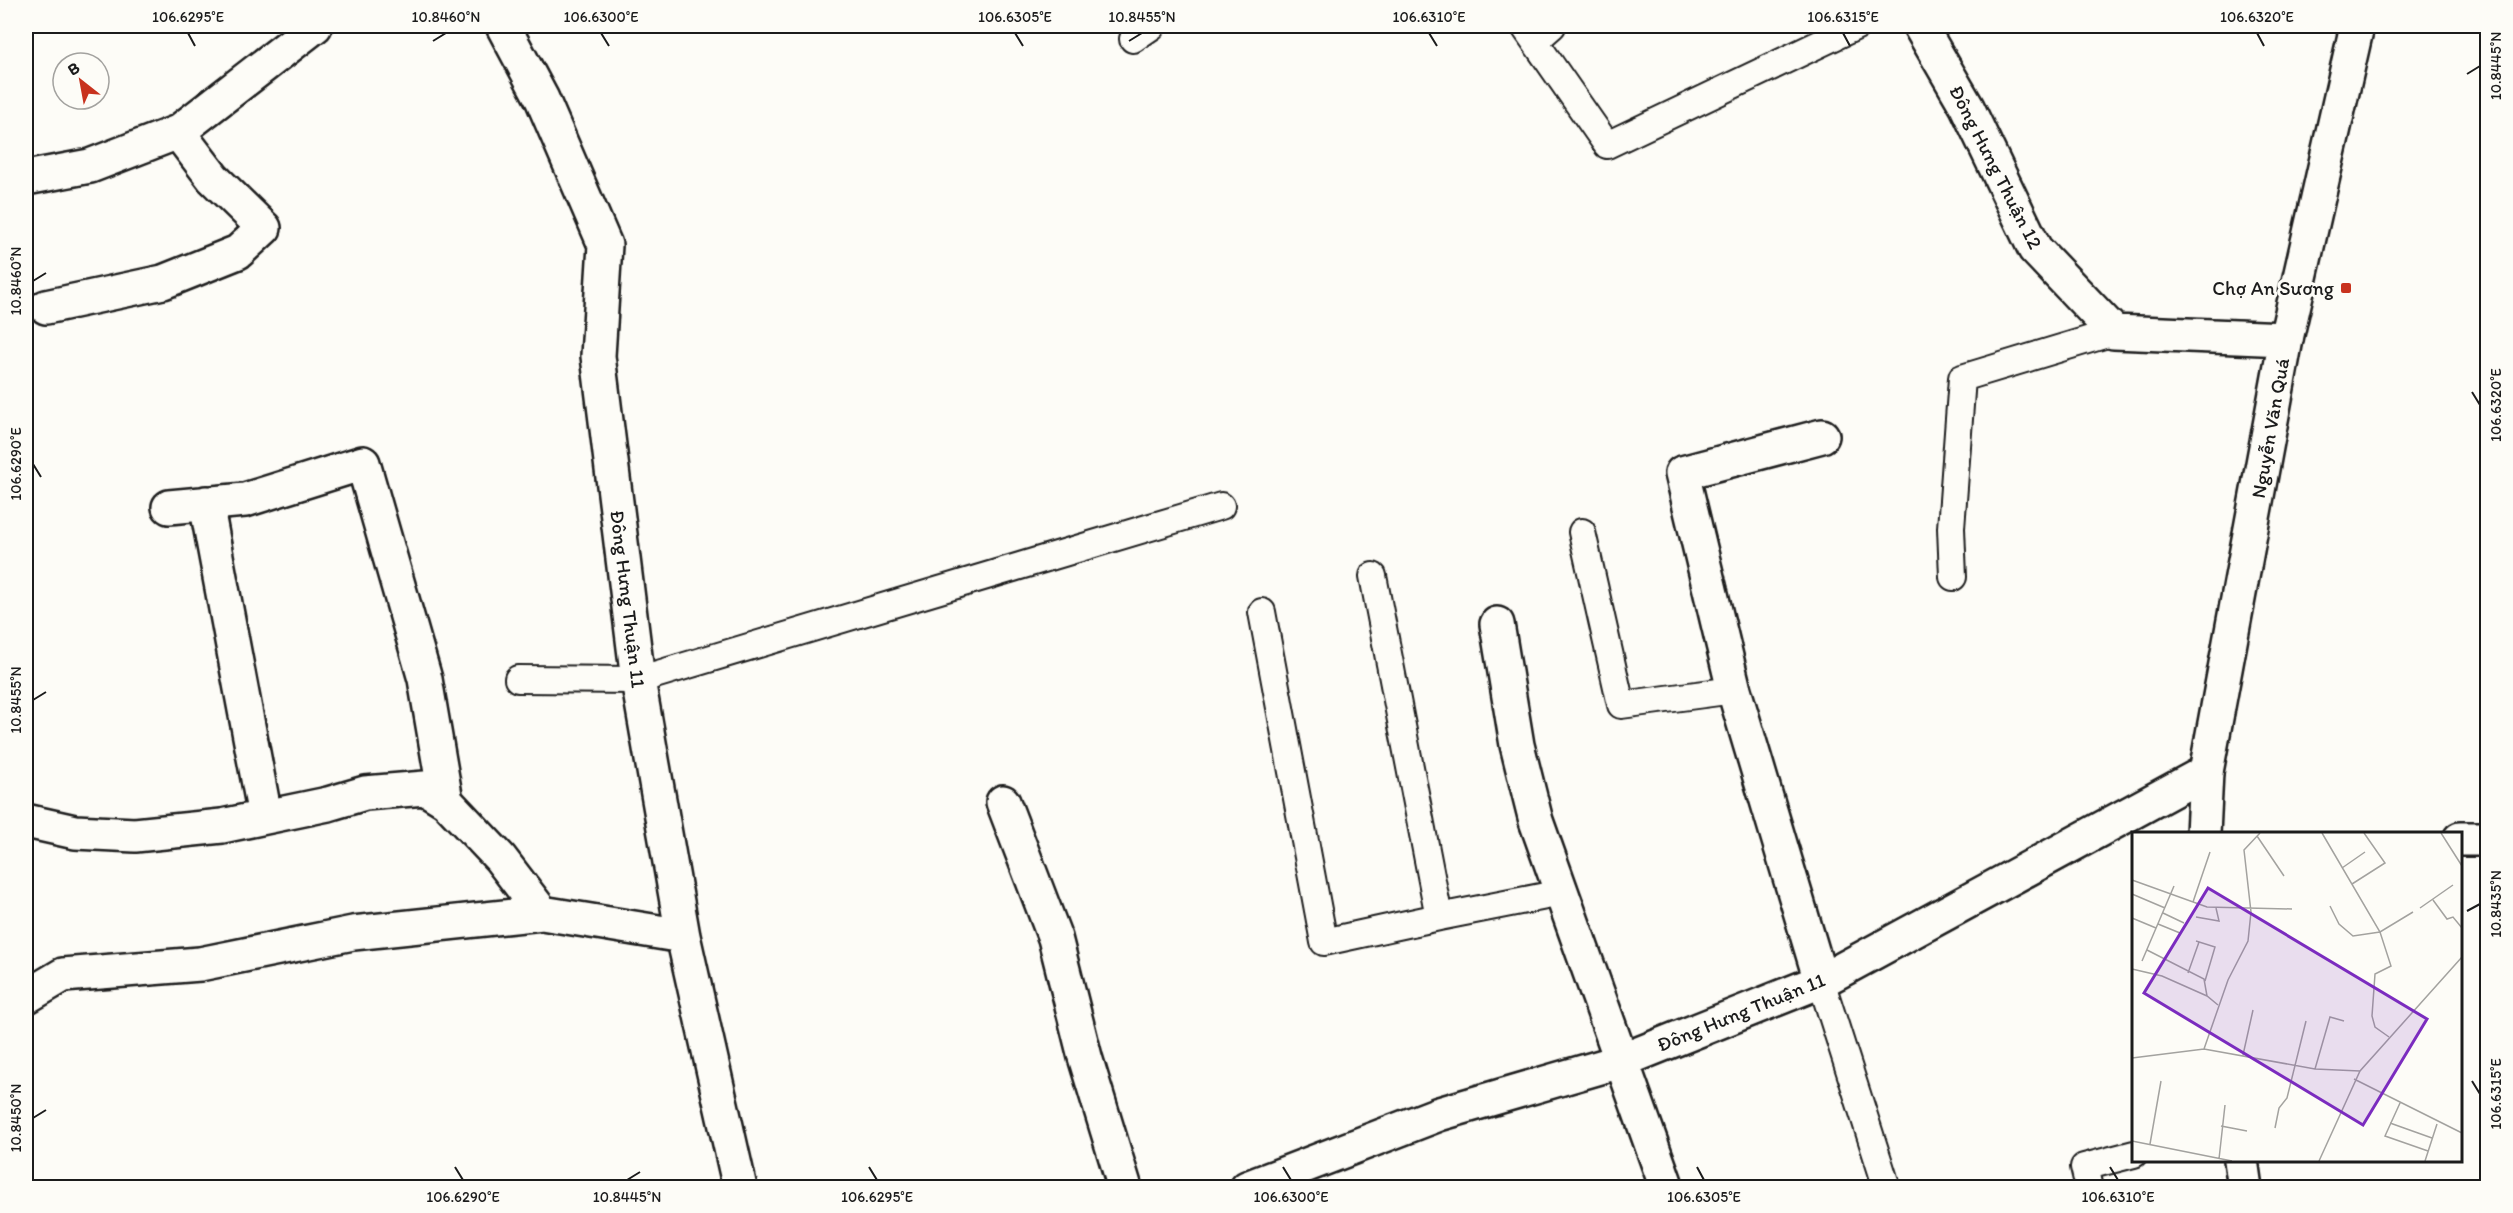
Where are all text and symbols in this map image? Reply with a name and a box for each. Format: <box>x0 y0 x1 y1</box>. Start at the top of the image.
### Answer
text: 106.6295°E <box>152 8 224 26</box>
text: 10.8460°N <box>412 8 480 26</box>
text: 106.6300°E <box>563 8 639 26</box>
text: 106.6305°E <box>978 8 1052 26</box>
text: 10.8455°N <box>1108 8 1176 26</box>
text: 106.6310°E <box>1393 8 1465 26</box>
text: 106.6315°E <box>1807 8 1879 26</box>
text: 106.6320°E <box>2220 8 2294 26</box>
text: 10.8445°N <box>2487 32 2505 100</box>
north arrow <box>51 51 111 111</box>
text: B <box>64 57 83 79</box>
street label: Đông Hưng Thuận 12 <box>1944 81 2048 253</box>
text: 10.8460°N <box>7 247 25 315</box>
place label: Chợ An Sương <box>2212 276 2335 300</box>
marker: Chợ An Sương <box>2339 281 2353 295</box>
street label: Nguyễn Văn Quá <box>2246 355 2294 500</box>
text: 106.6320°E <box>2487 368 2505 442</box>
text: 106.6290°E <box>7 427 25 501</box>
street label: Đông Hưng Thuận 11 <box>605 509 651 689</box>
text: 10.8455°N <box>7 666 25 734</box>
inset map <box>2132 832 2462 1162</box>
text: 10.8435°N <box>2487 870 2505 938</box>
street label: Đông Hưng Thuận 11 <box>1653 967 1829 1057</box>
text: 106.6315°E <box>2487 1058 2505 1130</box>
text: 10.8450°N <box>7 1084 25 1152</box>
text: 106.6290°E <box>426 1188 500 1206</box>
text: 10.8445°N <box>593 1188 661 1206</box>
text: 106.6295°E <box>841 1188 913 1206</box>
text: 106.6300°E <box>1253 1188 1329 1206</box>
text: 106.6305°E <box>1667 1188 1741 1206</box>
text: 106.6310°E <box>2082 1188 2154 1206</box>

